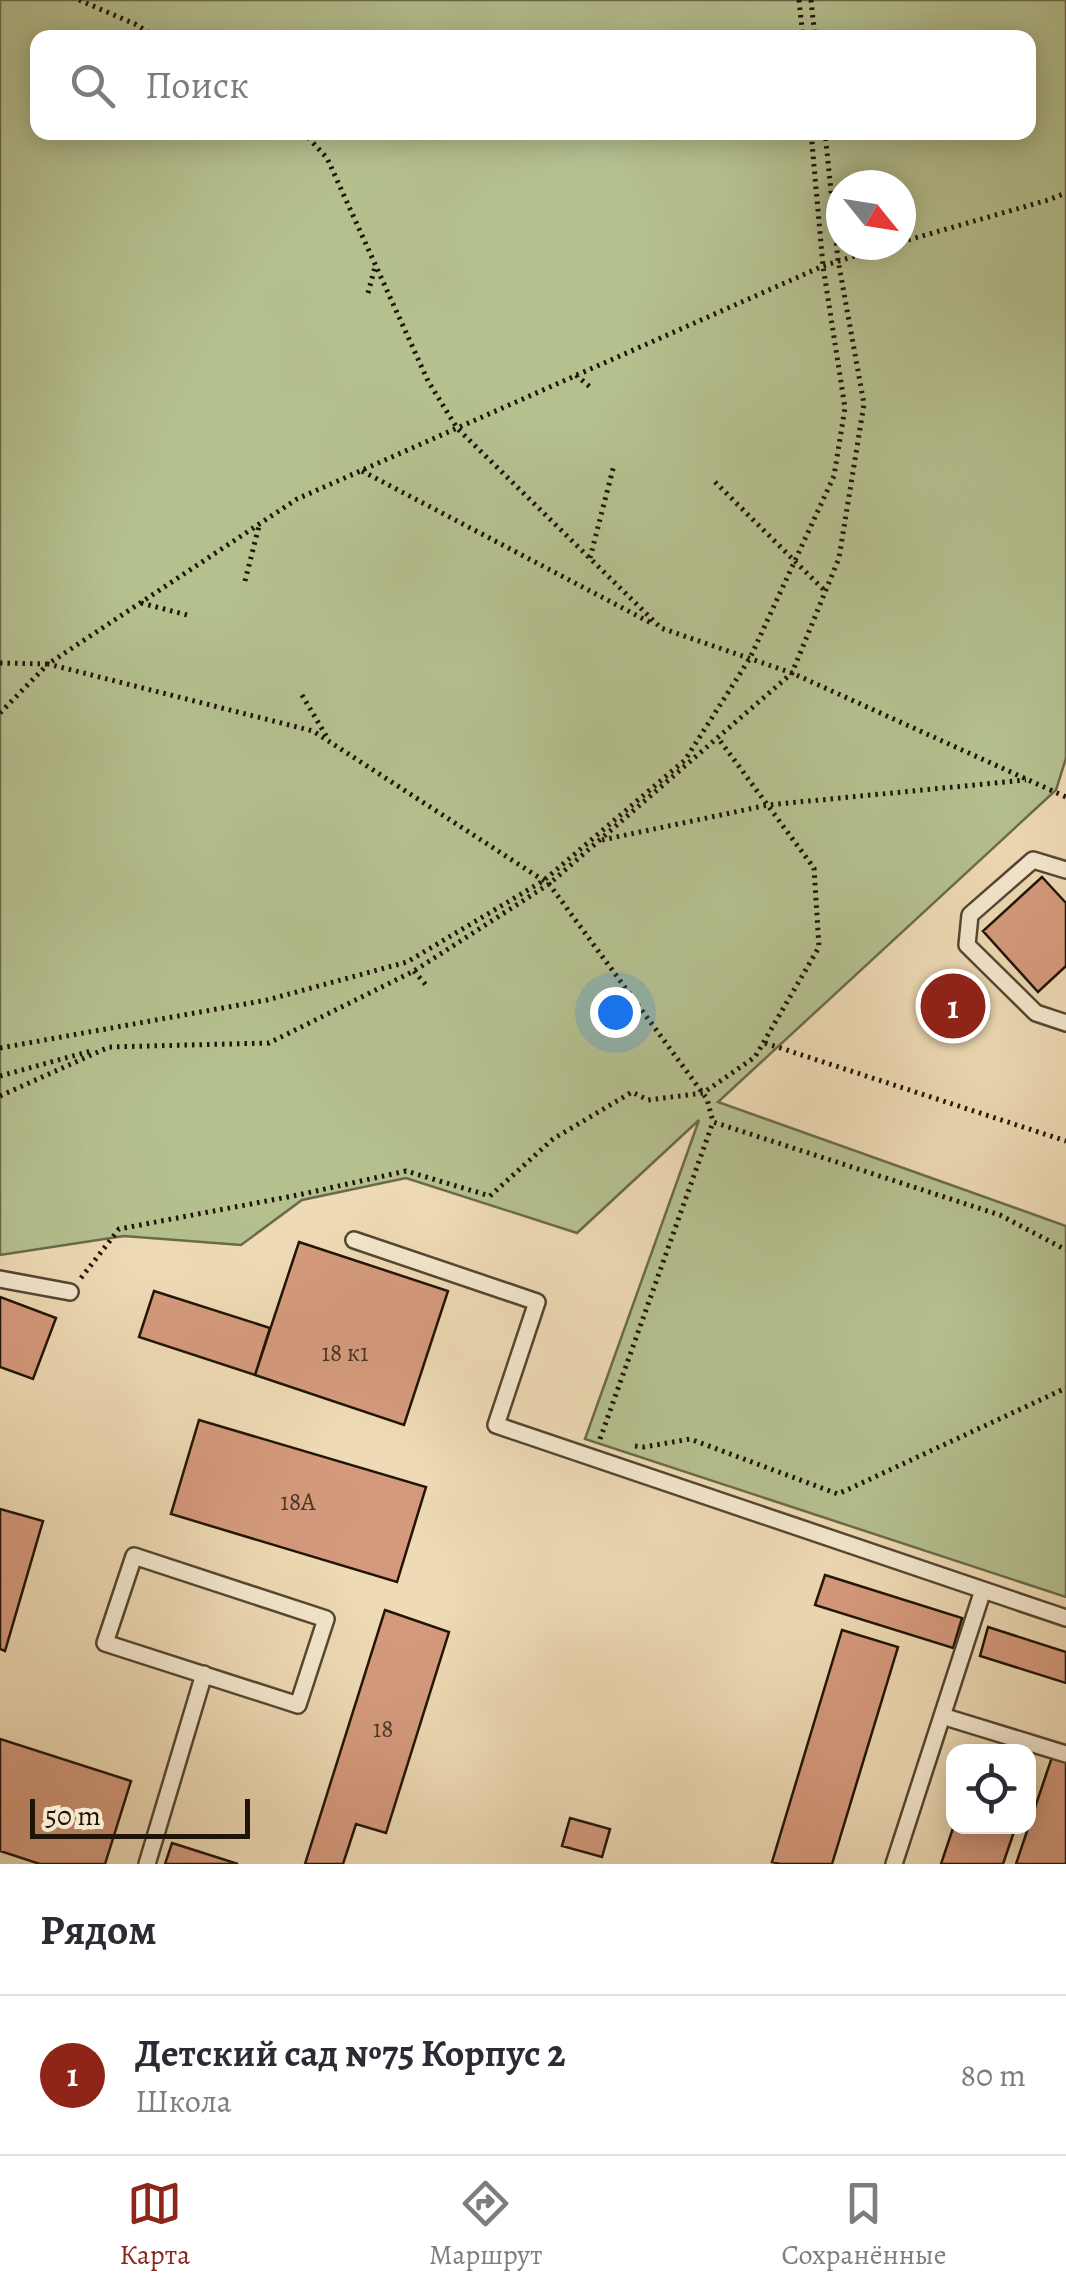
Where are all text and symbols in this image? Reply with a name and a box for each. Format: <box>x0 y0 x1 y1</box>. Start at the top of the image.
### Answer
search box <box>30 30 1036 140</box>
icon: search <box>65 58 120 113</box>
text: Поиск <box>145 59 249 111</box>
north arrow <box>826 170 916 260</box>
pin: 1 <box>920 968 986 1044</box>
your location <box>590 987 641 1038</box>
house number: 18 к1 <box>321 1336 369 1370</box>
house number: 18А <box>280 1485 316 1519</box>
house number: 18 <box>373 1712 393 1746</box>
map controls <box>946 1744 1036 1834</box>
button: locate <box>946 1744 1036 1834</box>
scale bar <box>30 1794 250 1838</box>
text: 50 m <box>45 1797 101 1835</box>
text: Рядом <box>40 1901 157 1958</box>
text: Детский сад №75 Корпус 2 <box>135 2027 566 2079</box>
text: 1 <box>67 2053 78 2097</box>
text: 80 m <box>960 2053 1026 2097</box>
text: Школа <box>135 2079 232 2123</box>
tab: Карта <box>120 2176 190 2274</box>
tab: Маршрут <box>429 2176 542 2274</box>
tab: Сохранённые <box>781 2176 947 2274</box>

